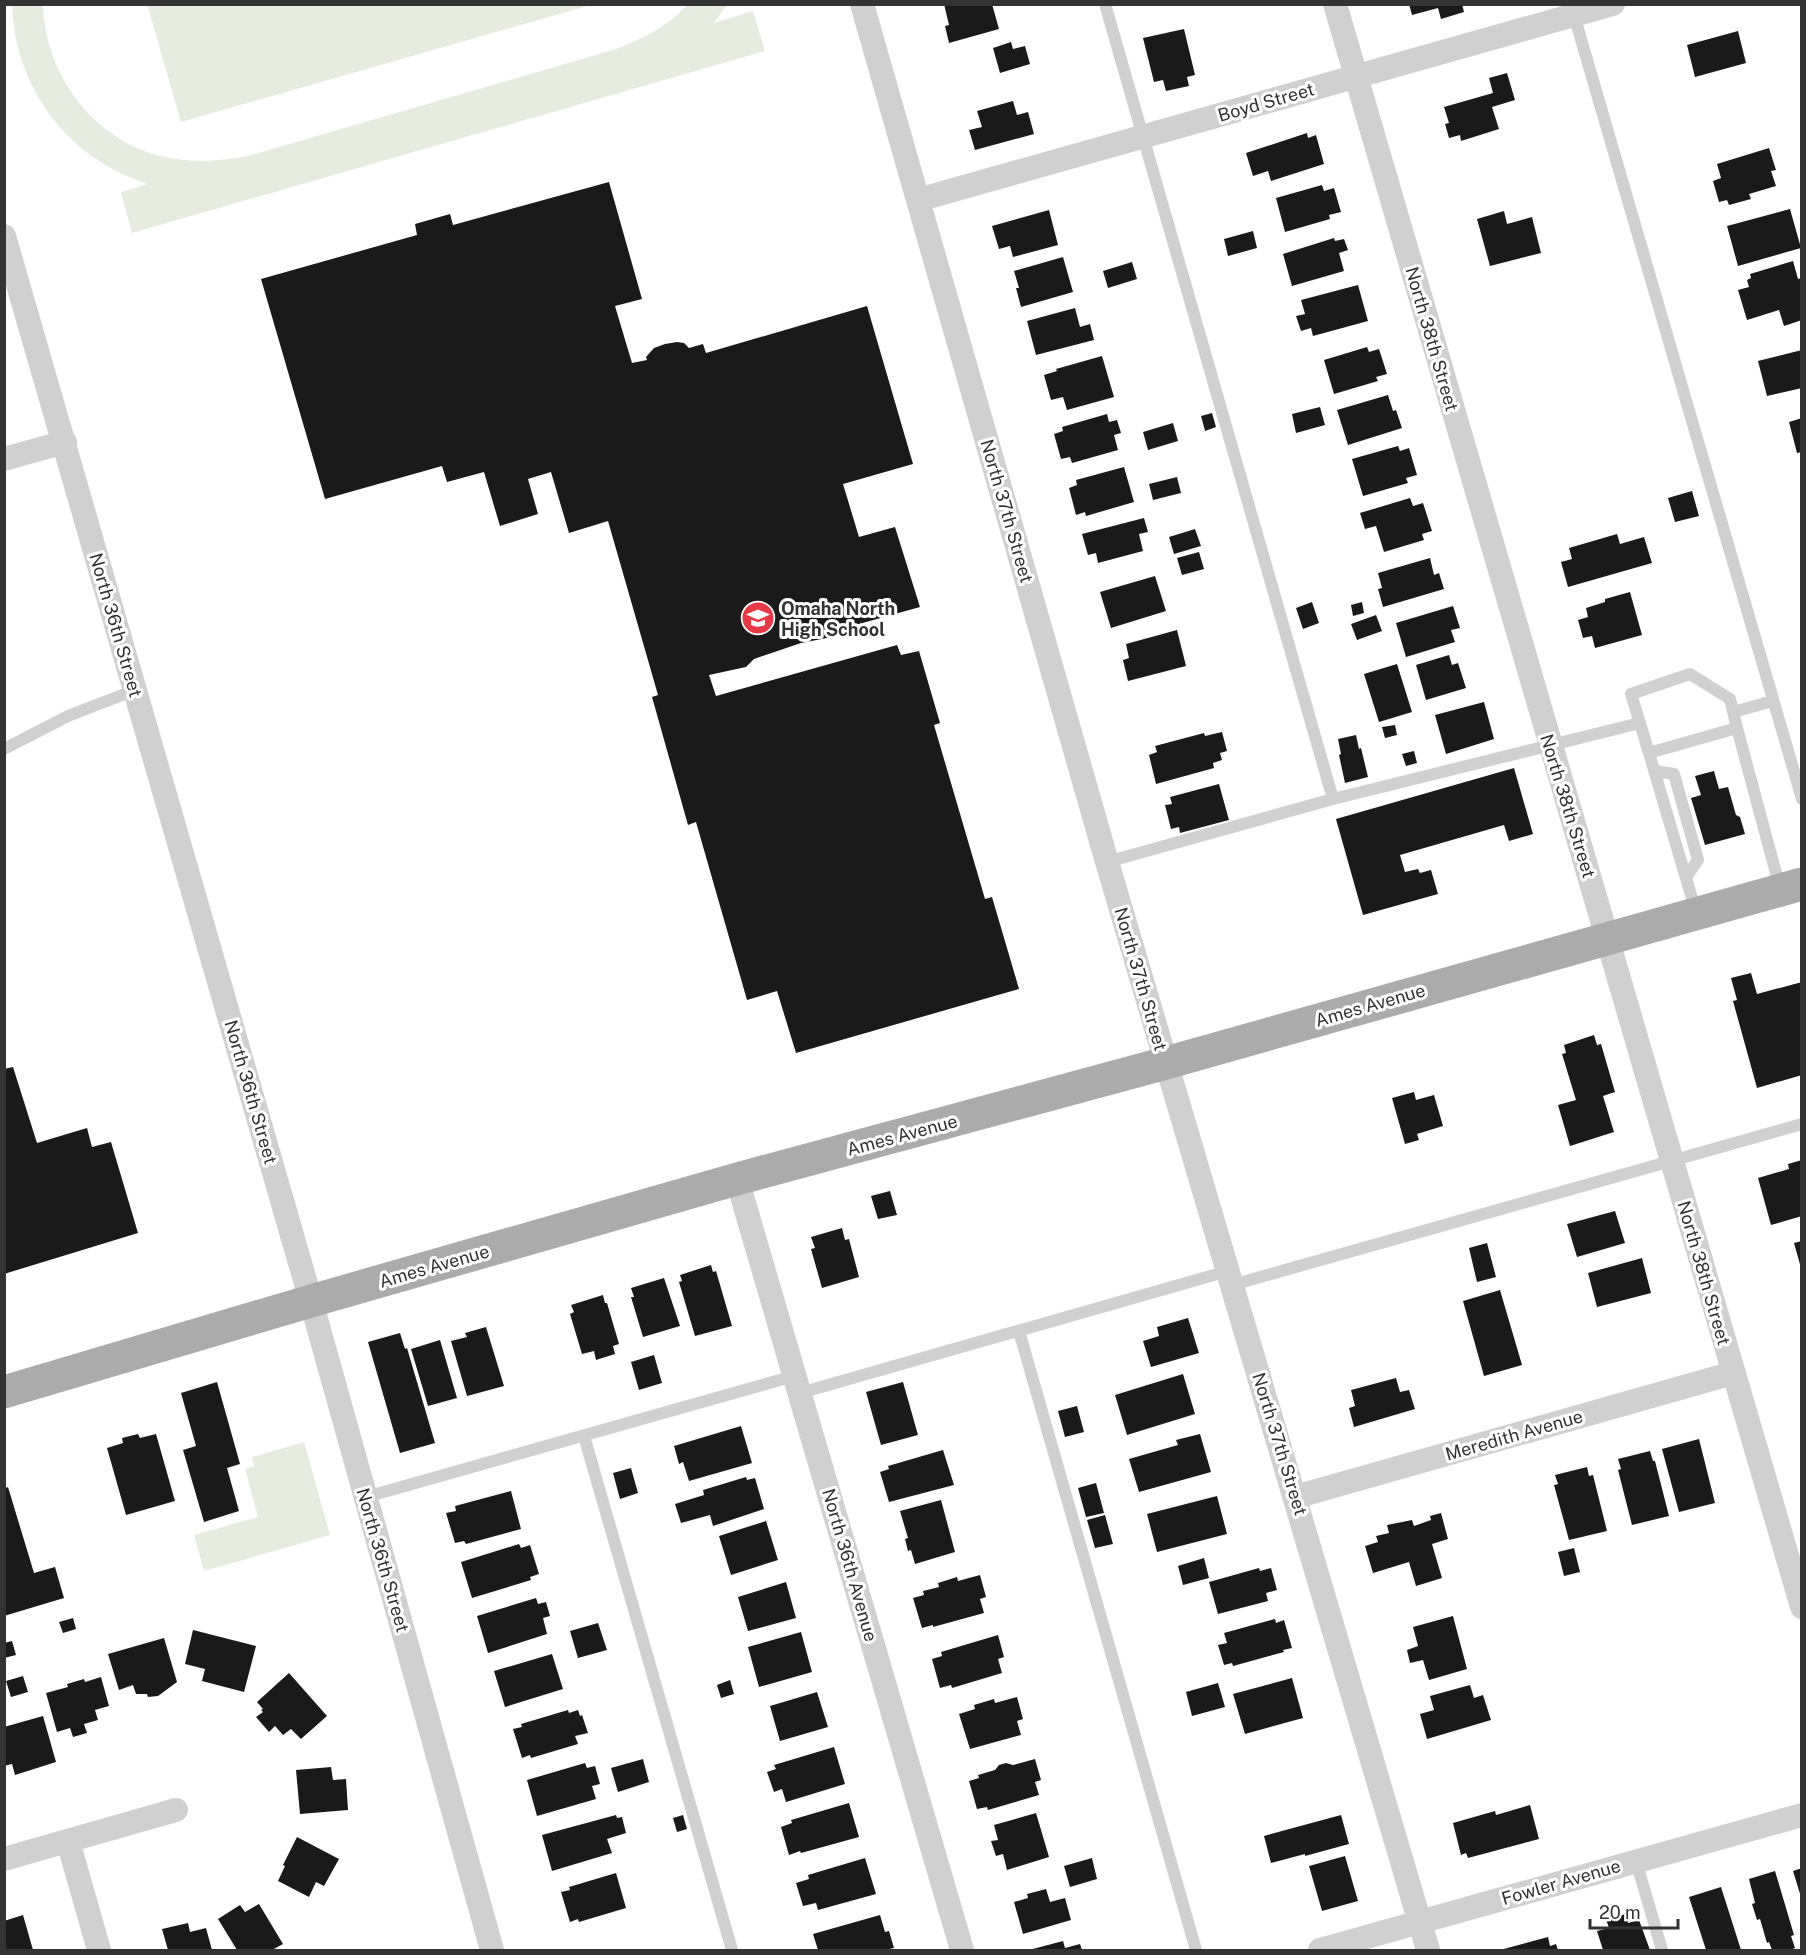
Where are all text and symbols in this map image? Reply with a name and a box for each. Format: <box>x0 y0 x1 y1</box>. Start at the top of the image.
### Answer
street label: Boyd Street <box>1215 78 1317 126</box>
street label: North 38th Street <box>1401 264 1463 414</box>
street label: North 37th Street <box>976 437 1038 585</box>
street label: North 36th Street <box>85 551 147 699</box>
place label: Omaha North High School <box>781 598 895 640</box>
school or university icon: Omaha North High School <box>740 600 776 636</box>
street label: North 38th Street <box>1536 732 1600 880</box>
street label: North 37th Street <box>1110 905 1172 1053</box>
street label: Ames Avenue <box>1312 979 1428 1031</box>
street label: North 36th Street <box>220 1018 282 1166</box>
street label: Ames Avenue <box>844 1110 960 1160</box>
street label: North 38th Street <box>1673 1198 1735 1348</box>
street label: Ames Avenue <box>376 1240 492 1292</box>
street label: North 37th Street <box>1248 1370 1312 1518</box>
street label: Meredith Avenue <box>1443 1405 1585 1465</box>
street label: North 36th Street <box>352 1486 414 1634</box>
street label: North 36th Avenue <box>818 1486 882 1644</box>
street label: Fowler Avenue <box>1499 1855 1623 1909</box>
scale bar <box>1590 1892 1678 1930</box>
text: 20 m <box>1599 1902 1641 1923</box>

